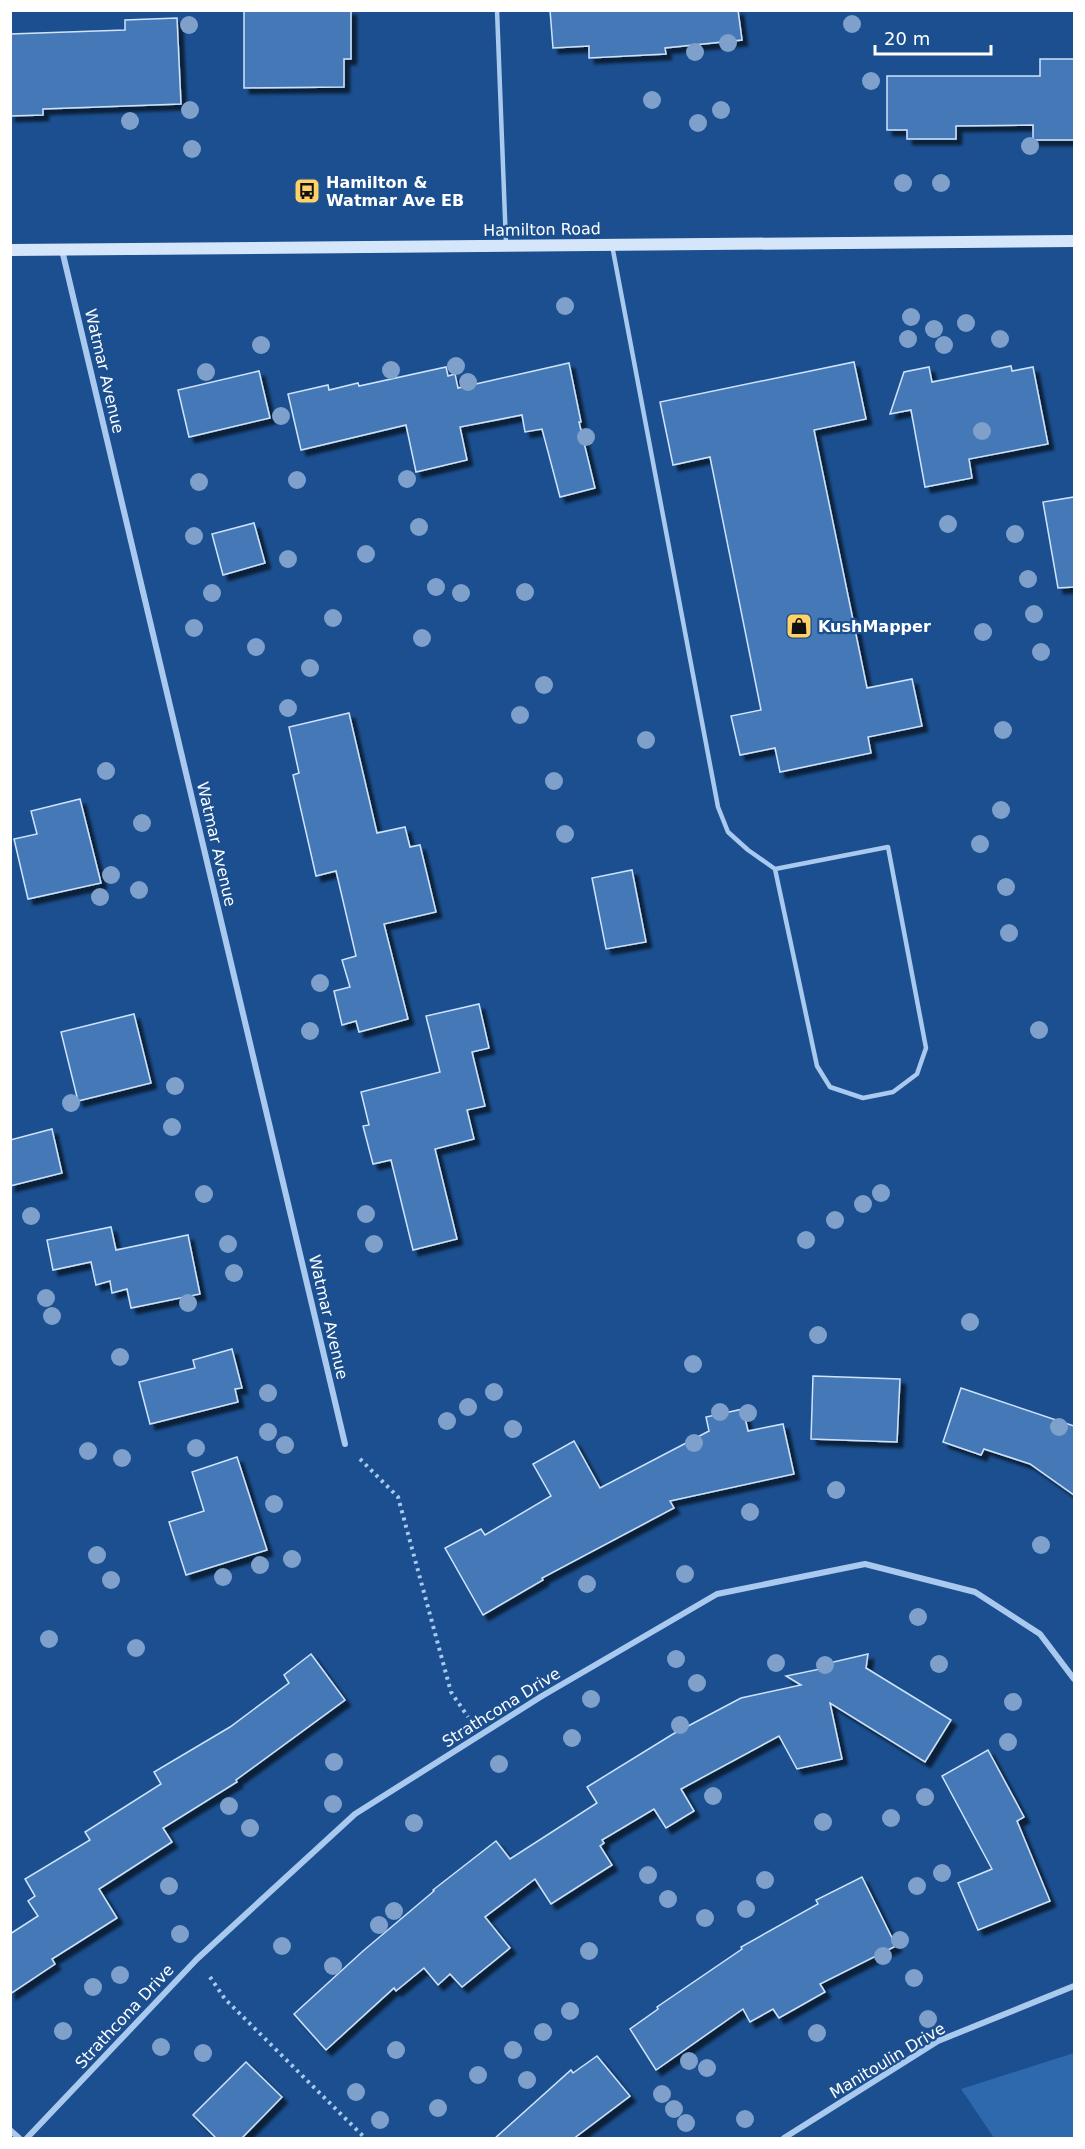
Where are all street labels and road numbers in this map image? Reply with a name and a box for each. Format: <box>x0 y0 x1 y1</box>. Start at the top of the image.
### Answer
street label: Hamilton Road <box>483 219 601 240</box>
street label: Watmar Avenue <box>81 307 128 435</box>
street label: Watmar Avenue <box>193 780 240 908</box>
street label: Watmar Avenue <box>305 1253 352 1381</box>
street label: Strathcona Drive <box>439 1663 564 1751</box>
street label: Strathcona Drive <box>71 1960 178 2072</box>
street label: Manitoulin Drive <box>826 2019 948 2102</box>

